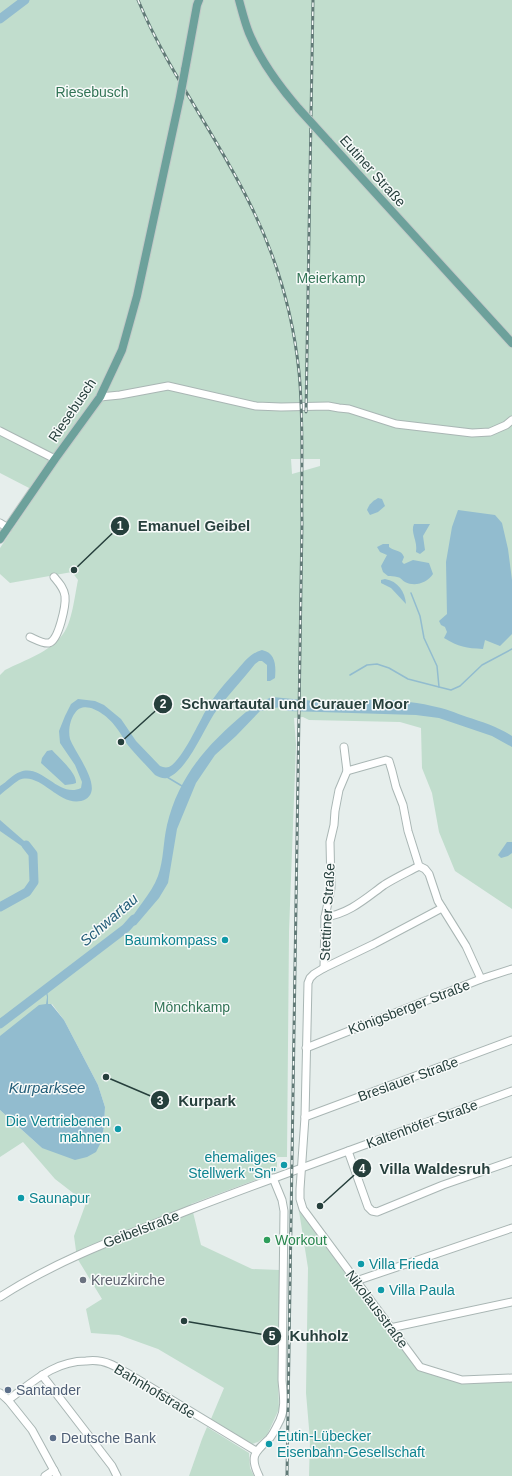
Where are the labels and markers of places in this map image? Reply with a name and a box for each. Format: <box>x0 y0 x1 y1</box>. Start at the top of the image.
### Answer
callout: Emanuel Geibel <box>110 512 258 539</box>
callout: Schwartautal und Curauer Moor <box>153 690 417 717</box>
place label: Baumkompass <box>124 932 217 948</box>
marker: Baumkompass <box>220 935 230 945</box>
callout: Kurpark <box>150 1087 244 1114</box>
place label: Die Vertriebenen mahnen <box>6 1113 110 1145</box>
marker: Die Vertriebenen mahnen <box>113 1124 123 1134</box>
place label: ehemaliges Stellwerk "Sn" <box>188 1149 276 1181</box>
callout: Villa Waldesruh <box>352 1155 499 1182</box>
marker: ehemaliges Stellwerk "Sn" <box>279 1160 289 1170</box>
place label: Saunapur <box>29 1190 90 1206</box>
marker: Saunapur <box>16 1193 26 1203</box>
place label: Workout <box>275 1232 327 1248</box>
marker: Workout <box>262 1235 272 1245</box>
place label: Villa Frieda <box>369 1256 439 1272</box>
marker: Villa Frieda <box>356 1259 366 1269</box>
place label: Kreuzkirche <box>91 1272 165 1288</box>
marker: Kreuzkirche <box>78 1275 88 1285</box>
place label: Villa Paula <box>389 1282 455 1298</box>
marker: Villa Paula <box>376 1285 386 1295</box>
callout: Kuhholz <box>262 1323 357 1350</box>
place label: Santander <box>16 1382 81 1398</box>
marker: Santander <box>3 1385 13 1395</box>
place label: Eutin-Lübecker Eisenbahn-Gesellschaft <box>277 1428 425 1460</box>
place label: Deutsche Bank <box>61 1430 157 1446</box>
marker: Deutsche Bank <box>48 1433 58 1443</box>
marker: Eutin-Lübecker Eisenbahn-Gesellschaft <box>264 1439 274 1449</box>

